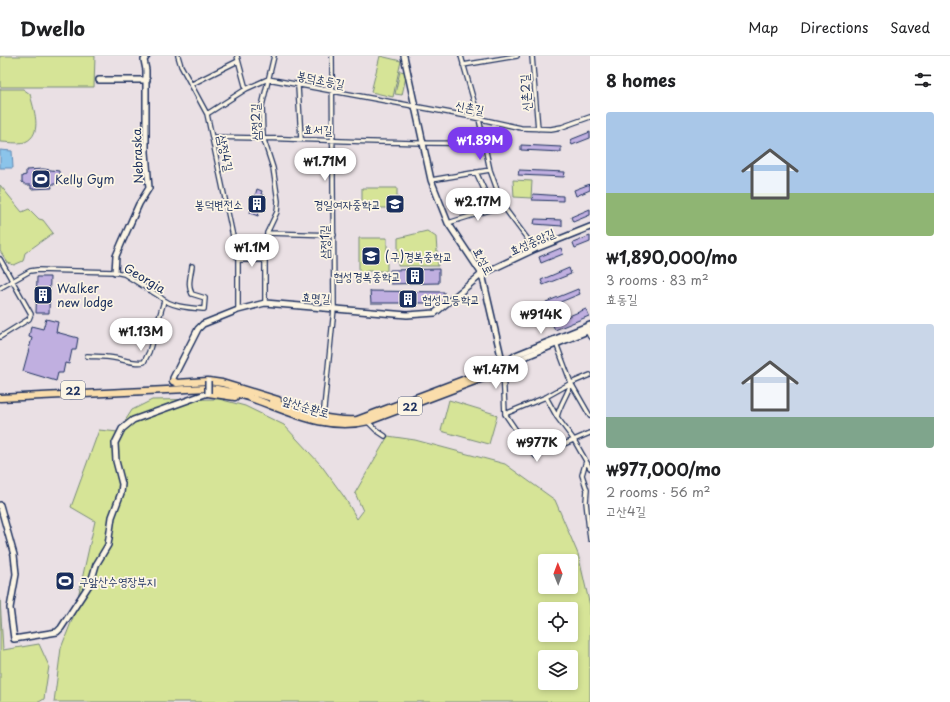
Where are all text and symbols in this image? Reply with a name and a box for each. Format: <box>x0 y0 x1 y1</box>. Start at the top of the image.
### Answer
text: Dwello <box>20 14 85 42</box>
text: Map <box>748 17 778 38</box>
text: Directions <box>800 17 868 38</box>
text: Saved <box>890 17 930 38</box>
street label: 봉덕초등길 <box>296 66 347 93</box>
text: 8 homes <box>606 67 676 93</box>
icon: filters <box>912 69 934 91</box>
street label: 신촌2길 <box>515 73 535 112</box>
street label: 신촌길 <box>454 95 486 119</box>
street label: 삼정2길 <box>245 103 265 141</box>
street label: 효서길 <box>303 119 333 139</box>
street label: Nebraska <box>127 127 147 184</box>
pin: ₩1.89M <box>447 127 513 161</box>
text: ₩1.89M <box>456 130 504 149</box>
street label: 삼정4길 <box>213 133 239 173</box>
icon: home <box>734 138 806 210</box>
pin: ₩1.71M <box>292 148 358 182</box>
text: ₩1.71M <box>303 151 347 170</box>
sports icon: Kelly Gym <box>30 168 52 190</box>
place label: Kelly Gym <box>55 170 114 188</box>
pin: ₩2.17M <box>445 188 511 222</box>
text: ₩2.17M <box>455 191 501 210</box>
building icon: 봉덕변전소 <box>246 193 268 215</box>
school or university icon: 경일여자중학교 <box>384 193 406 215</box>
place label: 봉덕변전소 <box>195 195 243 213</box>
place label: 경일여자중학교 <box>313 195 381 213</box>
street label: 효성중앙길 <box>506 223 558 259</box>
street label: 삼정1길 <box>315 224 333 259</box>
pin: ₩1.1M <box>224 234 280 268</box>
text: ₩1.1M <box>234 237 270 256</box>
street label: 효성로 <box>469 244 499 278</box>
text: ₩1,890,000/mo <box>606 244 737 270</box>
school or university icon: (구)경복중학교 <box>360 245 382 267</box>
place label: (구)경복중학교 <box>385 247 452 265</box>
street label: Georgia <box>121 258 170 298</box>
building icon: 협성경복중학교 <box>404 265 426 287</box>
place label: 협성경복중학교 <box>333 267 401 285</box>
text: 3 rooms · 83 m² <box>606 270 709 289</box>
place label: Walker new lodge <box>57 279 113 311</box>
building icon: Walker new lodge <box>32 284 54 306</box>
street label: 효명길 <box>301 287 331 307</box>
building icon: 협성고등학교 <box>397 288 419 310</box>
text: 효동길 <box>606 289 637 308</box>
place label: 협성고등학교 <box>422 290 480 308</box>
pin: ₩914K <box>513 301 569 335</box>
text: ₩914K <box>520 304 562 323</box>
pin: ₩1.13M <box>108 318 174 352</box>
text: ₩1.13M <box>119 321 163 340</box>
icon: home <box>734 350 806 422</box>
pin: ₩1.47M <box>463 356 529 390</box>
text: ₩1.47M <box>473 359 519 378</box>
road number: 22 <box>61 381 85 399</box>
street label: 앞산순환로 <box>280 390 332 422</box>
road number: 22 <box>398 397 422 415</box>
pin: ₩977K <box>509 429 565 463</box>
text: ₩977K <box>516 432 558 451</box>
text: ₩977,000/mo <box>606 456 721 482</box>
text: 2 rooms · 56 m² <box>606 482 710 501</box>
text: 고산4길 <box>606 501 646 520</box>
north arrow <box>538 554 578 594</box>
map controls <box>538 554 578 690</box>
sports icon: 구앞산수영장부지 <box>54 570 76 592</box>
place label: 구앞산수영장부지 <box>79 572 156 590</box>
button: locate <box>538 602 578 642</box>
button: layers <box>538 650 578 690</box>

